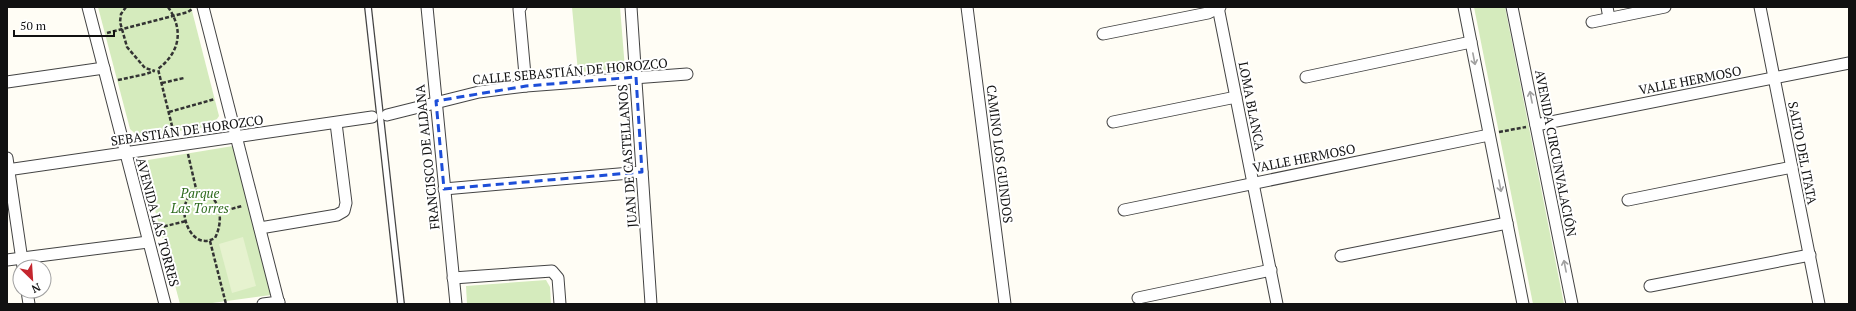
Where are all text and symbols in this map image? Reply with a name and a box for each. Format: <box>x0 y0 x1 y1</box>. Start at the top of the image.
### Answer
scale bar <box>14 12 114 38</box>
text: 50 m <box>20 18 47 33</box>
one-way arrow <box>1471 52 1479 65</box>
street label: CALLE SEBASTIÁN DE HOROZCO <box>472 53 668 89</box>
street label: LOMA BLANCA <box>1235 60 1269 152</box>
street label: VALLE HERMOSO <box>1637 61 1743 99</box>
street label: AVENIDA CIRCUNVALACIÓN <box>1531 68 1581 238</box>
street label: FRANCISCO DE ALDANA <box>410 83 444 231</box>
street label: JUAN DE CASTELLANOS <box>613 84 641 228</box>
street label: CAMINO LOS GUINDOS <box>983 84 1017 224</box>
one-way arrow <box>1526 91 1534 104</box>
street label: SALTO DEL ITATA <box>1784 100 1822 206</box>
street label: SEBASTIÁN DE HOROZCO <box>109 110 265 150</box>
street label: VALLE HERMOSO <box>1251 139 1357 177</box>
street label: AVENIDA LAS TORRES <box>132 155 184 289</box>
one-way arrow <box>1496 180 1504 193</box>
park label: Parque Las Torres <box>170 184 230 217</box>
north arrow <box>12 259 52 299</box>
one-way arrow <box>1560 260 1568 273</box>
text: N <box>29 280 43 296</box>

